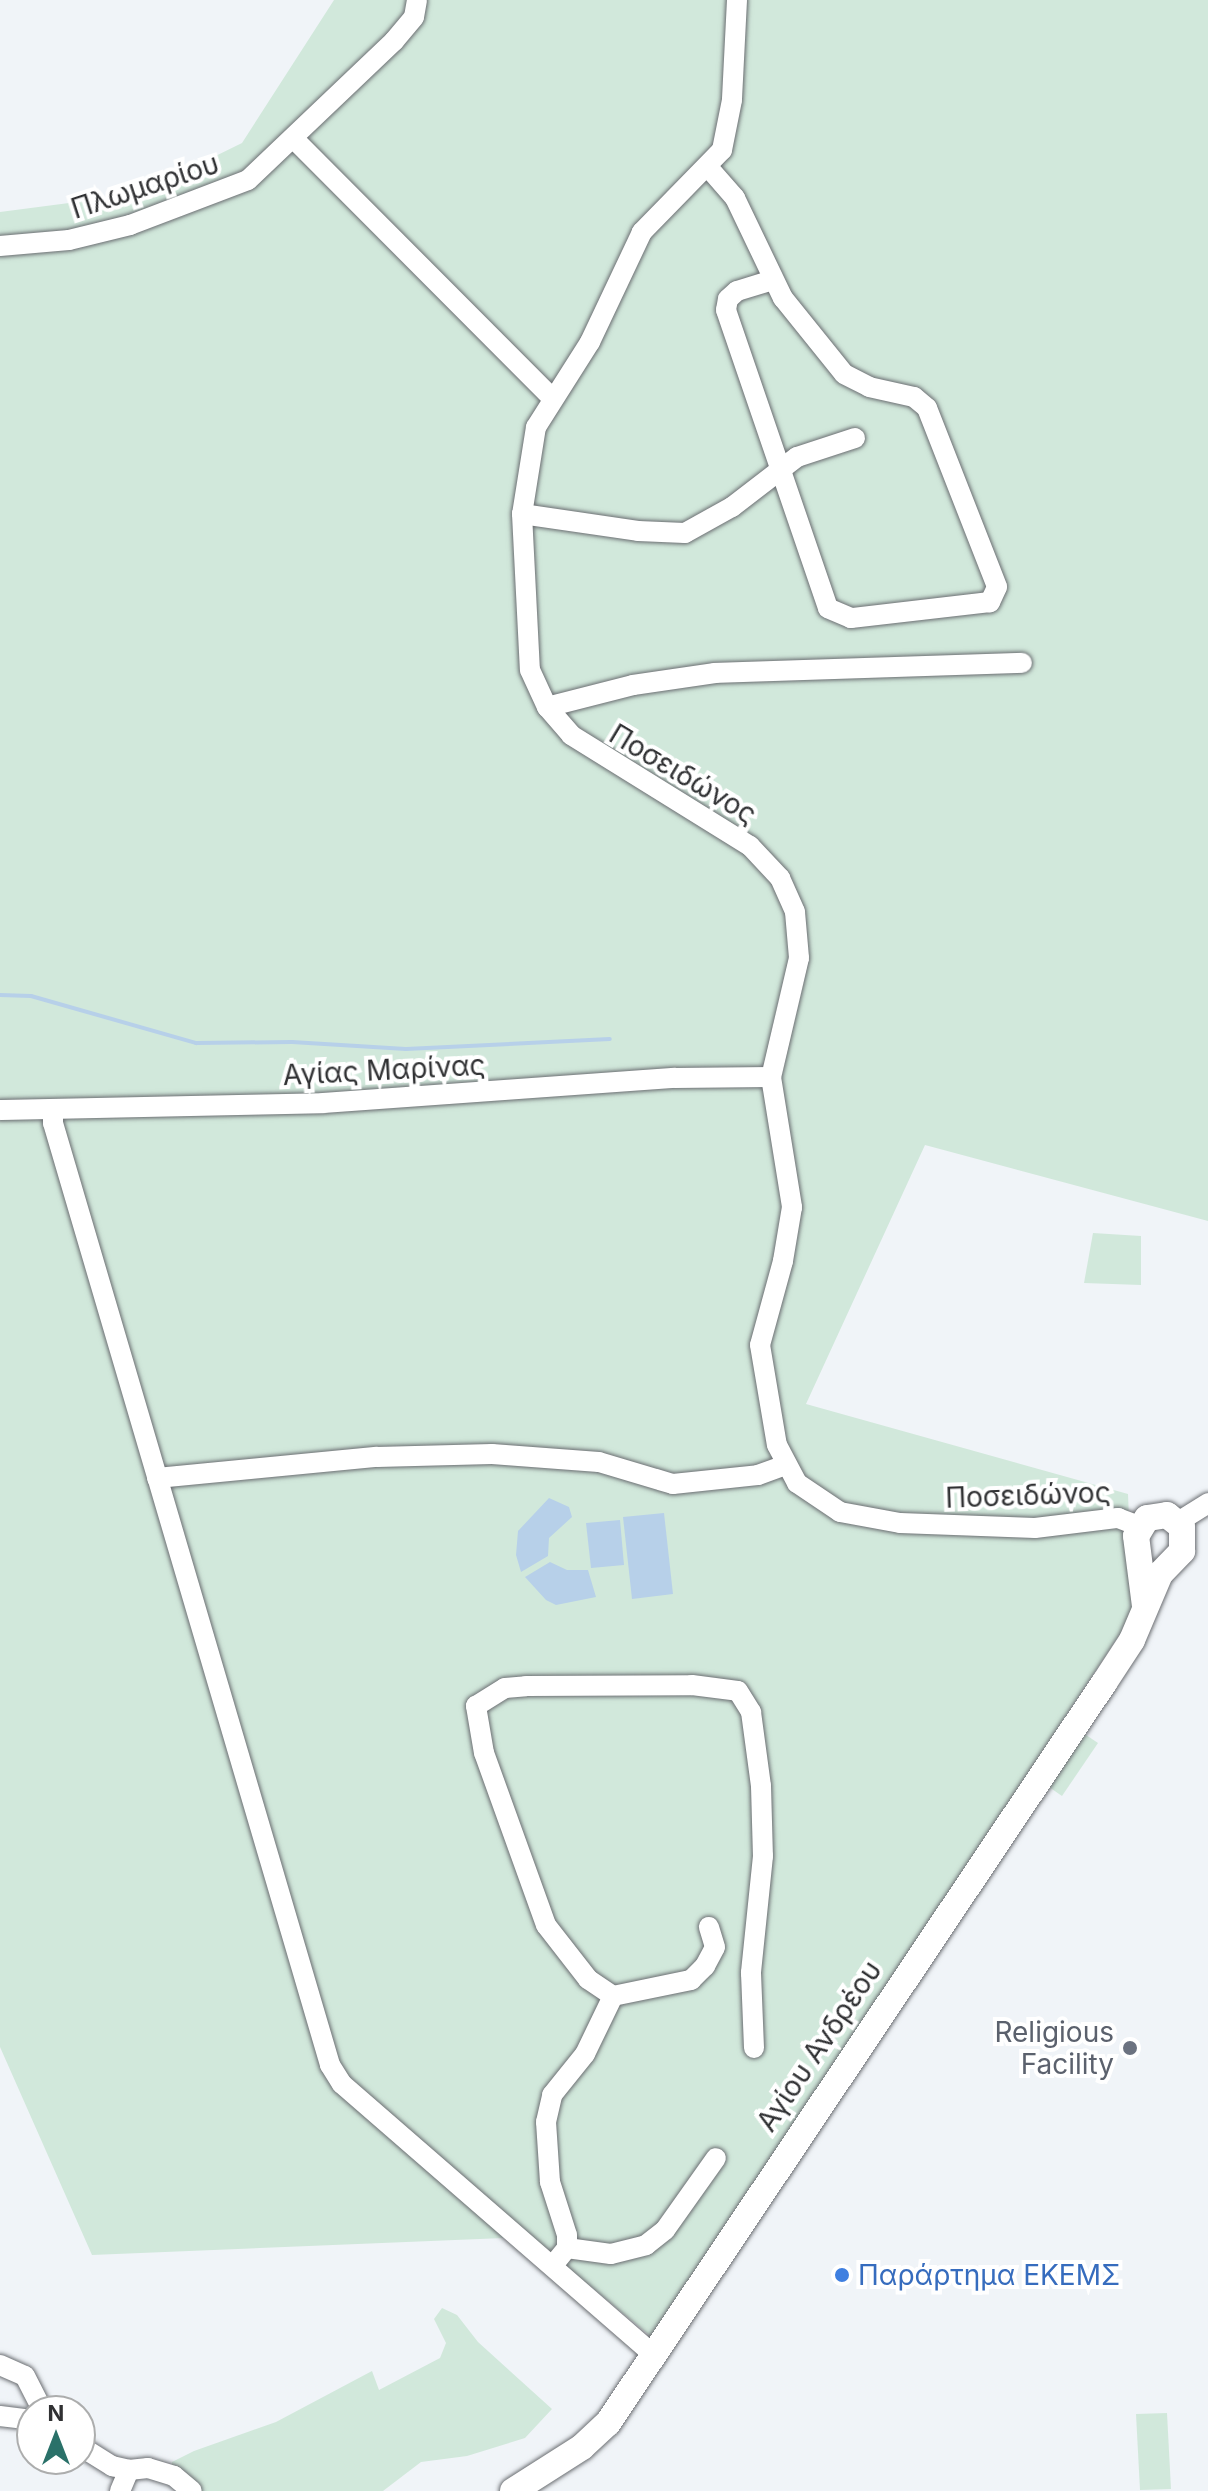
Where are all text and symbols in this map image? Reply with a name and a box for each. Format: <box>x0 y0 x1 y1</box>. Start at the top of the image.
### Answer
street label: Πλωμαρίου <box>67 146 223 226</box>
street label: Ποσειδώνος <box>603 717 763 831</box>
street label: Αγίας Μαρίνας <box>282 1048 486 1092</box>
street label: Ποσειδώνος <box>945 1475 1111 1515</box>
street label: Αγίου Ανδρέου <box>750 1954 888 2138</box>
place label: Religious Facility <box>994 2015 1114 2081</box>
marker: Religious Facility <box>1121 2039 1139 2057</box>
place label: Παράρτημα ΕΚΕΜΣ <box>858 2258 1120 2292</box>
marker: Παράρτημα ΕΚΕΜΣ <box>833 2266 851 2284</box>
north arrow <box>16 2395 96 2475</box>
text: N <box>48 2400 64 2426</box>

